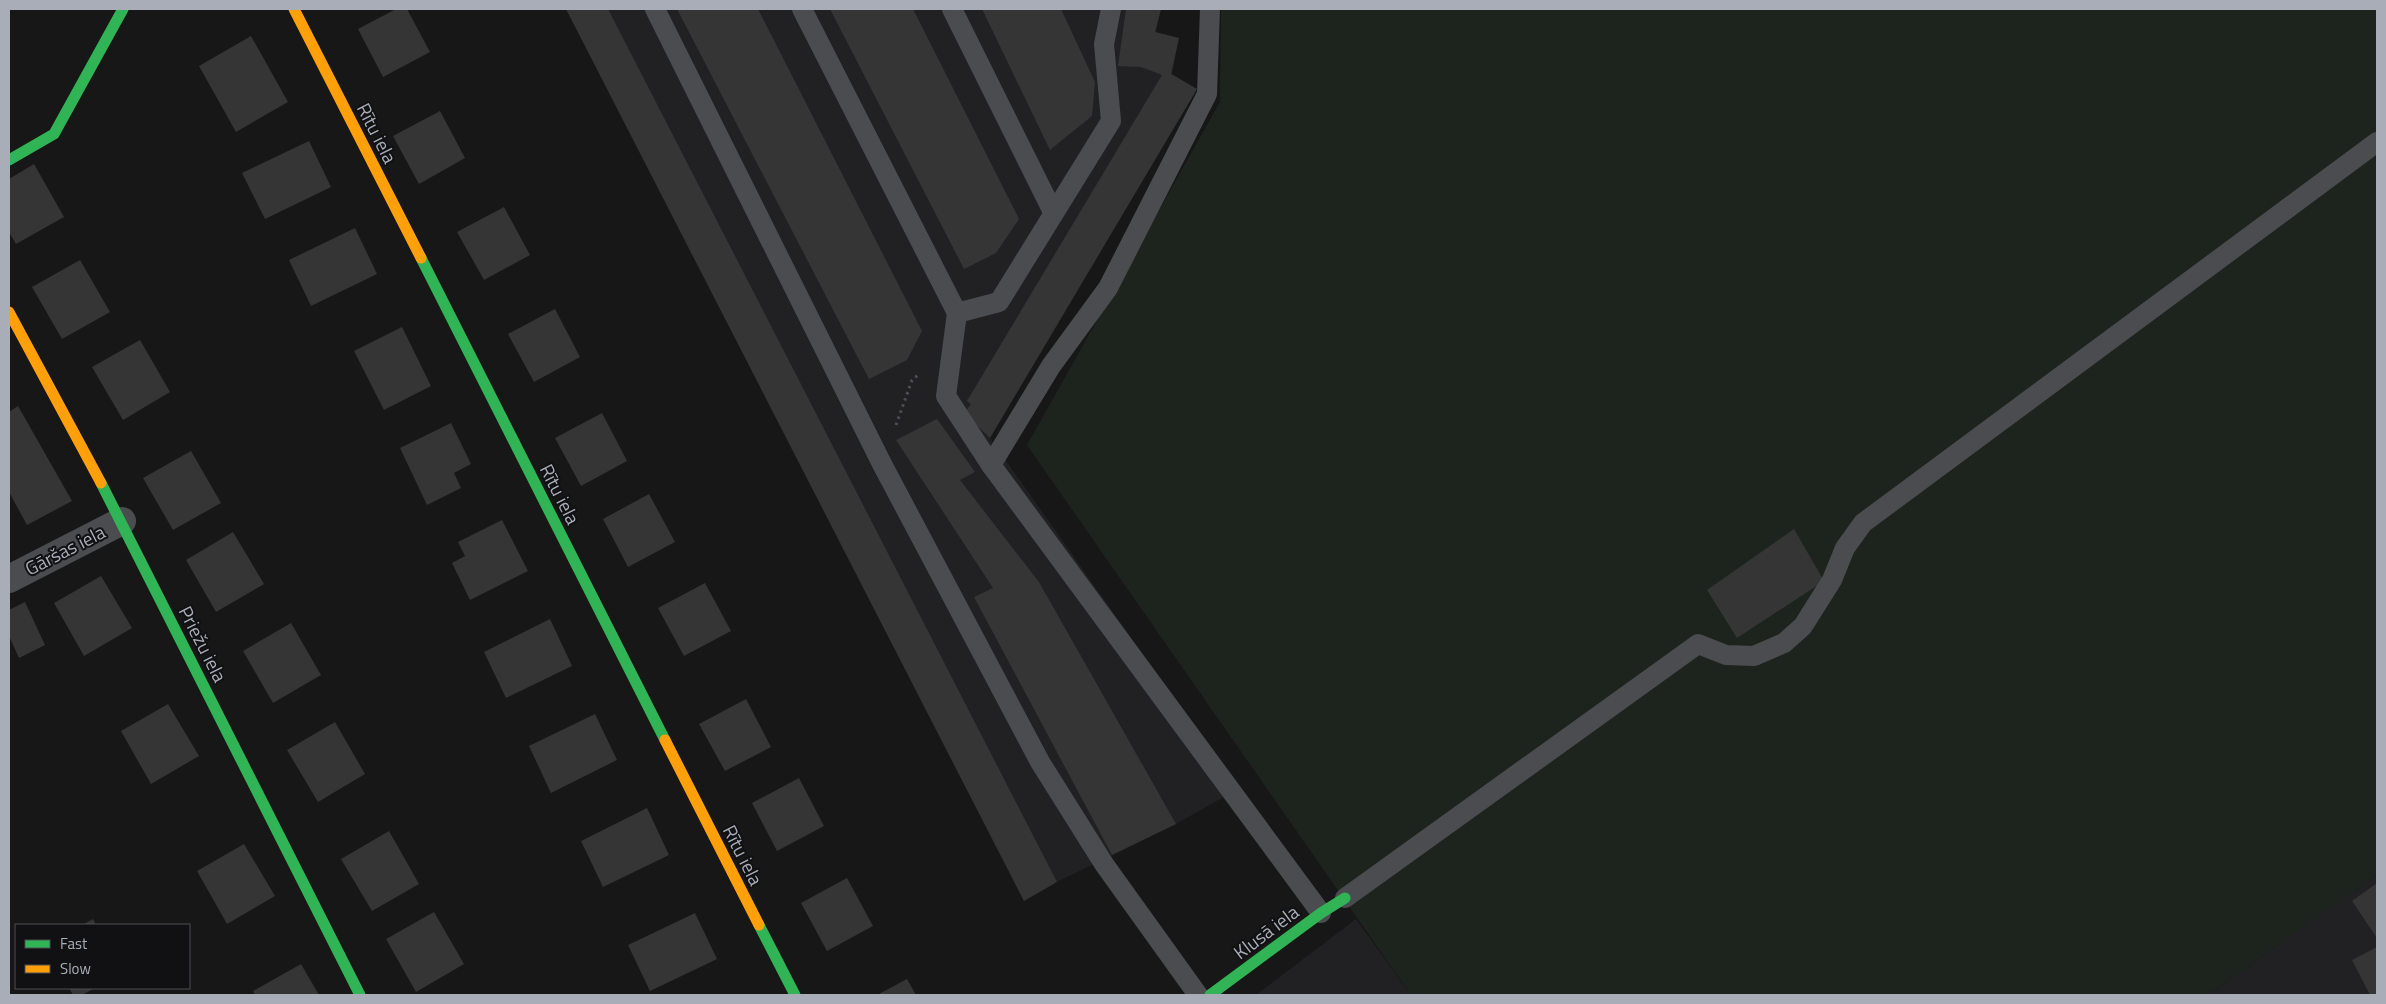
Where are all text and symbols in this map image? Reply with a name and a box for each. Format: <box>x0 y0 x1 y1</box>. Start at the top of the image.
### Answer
street label: Rītu iela <box>350 97 405 169</box>
street label: Rītu iela <box>533 458 588 530</box>
street label: Gāršas iela <box>20 517 110 582</box>
street label: Priežu iela <box>172 601 235 687</box>
street label: Rītu iela <box>716 819 771 891</box>
street label: Klusā iela <box>1227 897 1305 966</box>
legend <box>15 924 190 989</box>
text: Fast <box>60 932 88 955</box>
text: Slow <box>60 957 91 980</box>

